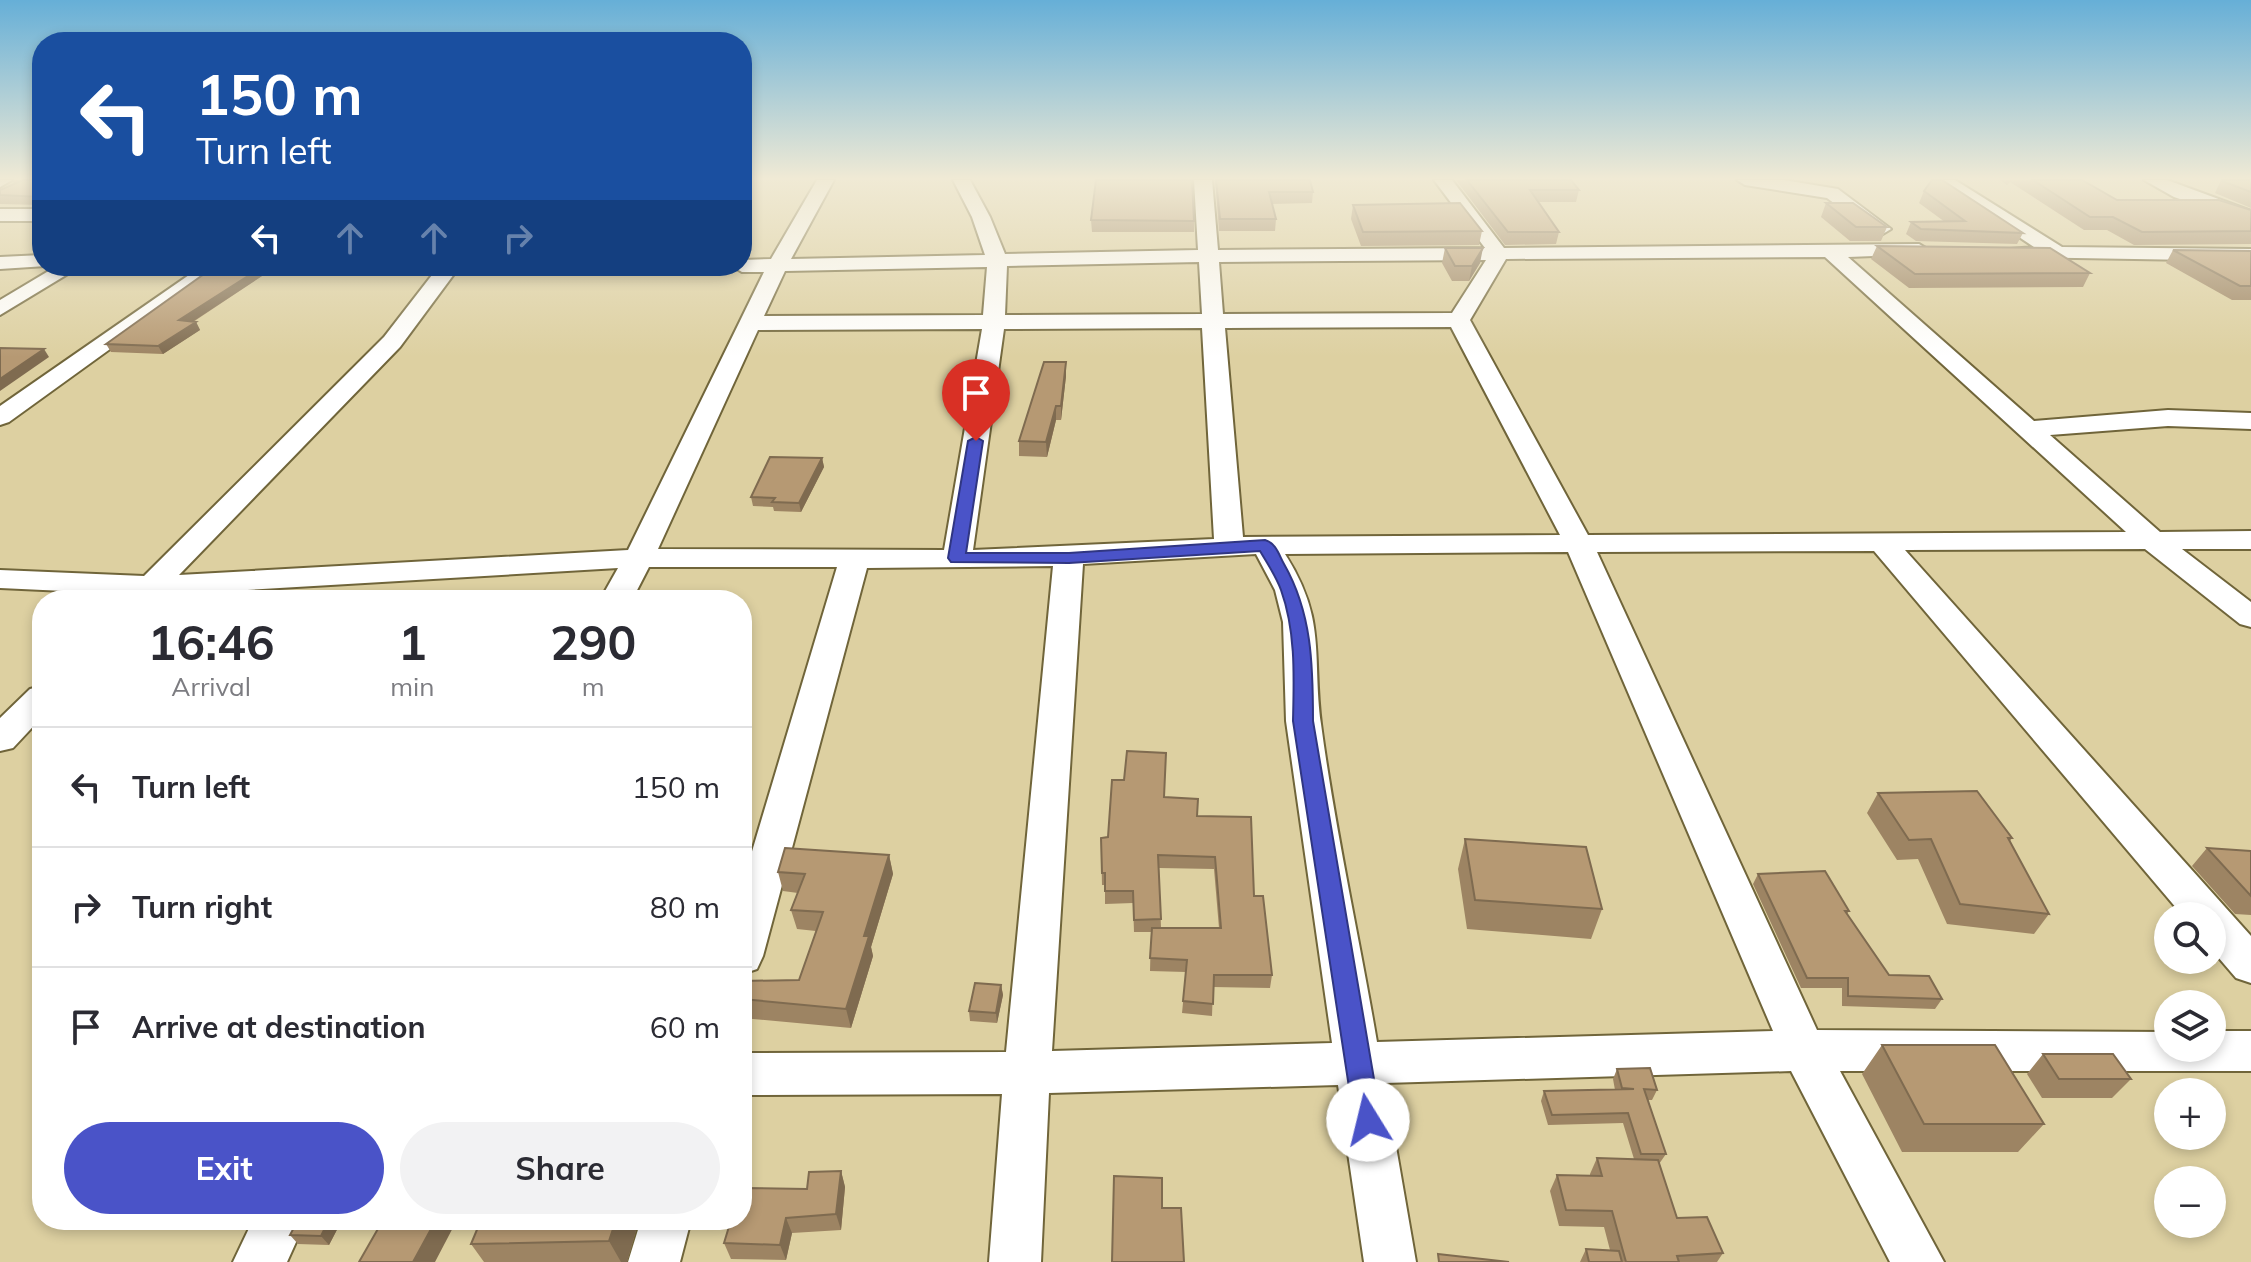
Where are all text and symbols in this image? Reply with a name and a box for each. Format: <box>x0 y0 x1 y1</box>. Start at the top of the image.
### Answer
text: 150 m <box>196 59 363 129</box>
icon: left <box>64 64 168 168</box>
text: Turn left <box>196 128 332 173</box>
icon: left <box>244 216 288 260</box>
icon: ahead <box>328 216 372 260</box>
icon: ahead <box>412 216 456 260</box>
icon: right <box>496 216 540 260</box>
pin <box>942 359 1010 441</box>
icon: arrive <box>954 371 998 415</box>
text: 16:46 <box>148 612 275 672</box>
text: 1 <box>398 612 427 672</box>
text: 290 <box>550 612 636 672</box>
text: Arrival <box>171 670 251 703</box>
text: min <box>390 670 434 703</box>
text: m <box>582 670 605 703</box>
icon: left <box>64 765 108 809</box>
text: Turn left <box>132 768 250 806</box>
text: 150 m <box>632 768 720 806</box>
icon: right <box>64 885 108 929</box>
text: Turn right <box>132 888 272 926</box>
text: 80 m <box>650 888 720 926</box>
map controls <box>2154 902 2226 1238</box>
button: search <box>2154 902 2226 974</box>
button: layers <box>2154 990 2226 1062</box>
icon: arrive <box>64 1005 108 1049</box>
text: Arrive at destination <box>132 1008 426 1046</box>
text: 60 m <box>650 1008 720 1046</box>
position arrow <box>1326 1078 1410 1162</box>
button: + <box>2154 1078 2226 1150</box>
button: Exit <box>64 1122 384 1214</box>
button: Share <box>400 1122 720 1214</box>
button: − <box>2154 1166 2226 1238</box>

